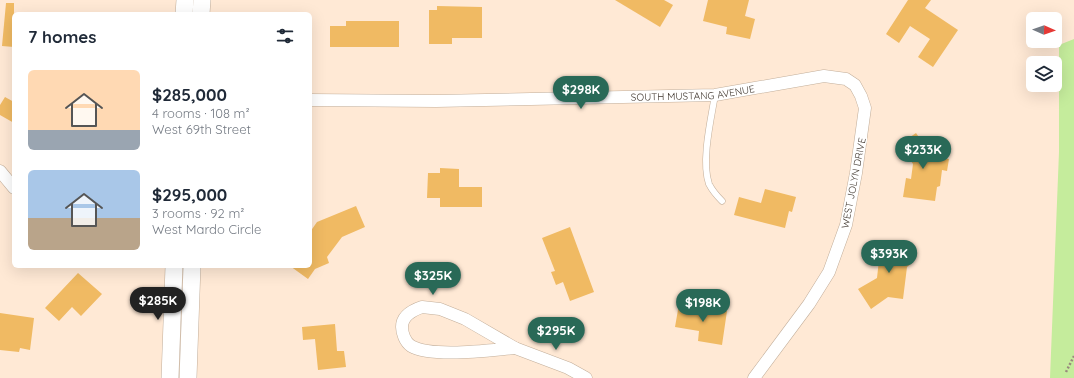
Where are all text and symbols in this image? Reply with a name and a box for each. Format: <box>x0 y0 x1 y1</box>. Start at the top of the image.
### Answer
north arrow <box>1026 12 1062 48</box>
map controls <box>1026 12 1062 92</box>
icon: filters <box>274 25 296 47</box>
text: 7 homes <box>28 26 97 47</box>
button: layers <box>1026 56 1062 92</box>
pin: $298K <box>553 76 609 110</box>
text: $298K <box>562 81 600 97</box>
street label: SOUTH MUSTANG AVENUE <box>631 82 756 104</box>
text: $285,000 <box>152 84 227 105</box>
icon: home <box>60 86 108 134</box>
text: 4 rooms · 108 m² <box>152 105 250 121</box>
text: West 69th Street <box>152 121 251 137</box>
street label: WEST JOLYN DRIVE <box>838 136 869 230</box>
pin: $233K <box>895 136 951 170</box>
text: $233K <box>904 141 942 157</box>
text: $295,000 <box>152 184 227 205</box>
icon: home <box>60 186 108 234</box>
text: 3 rooms · 92 m² <box>152 205 244 221</box>
text: West Mardo Circle <box>152 221 261 237</box>
pin: $393K <box>861 240 917 274</box>
text: $393K <box>870 245 908 261</box>
pin: $325K <box>405 262 461 296</box>
text: $325K <box>414 267 452 283</box>
pin: $285K <box>130 287 186 321</box>
pin: $198K <box>675 289 731 323</box>
text: $285K <box>139 292 177 308</box>
text: $198K <box>685 294 721 310</box>
pin: $295K <box>528 317 584 351</box>
text: $295K <box>537 322 575 338</box>

